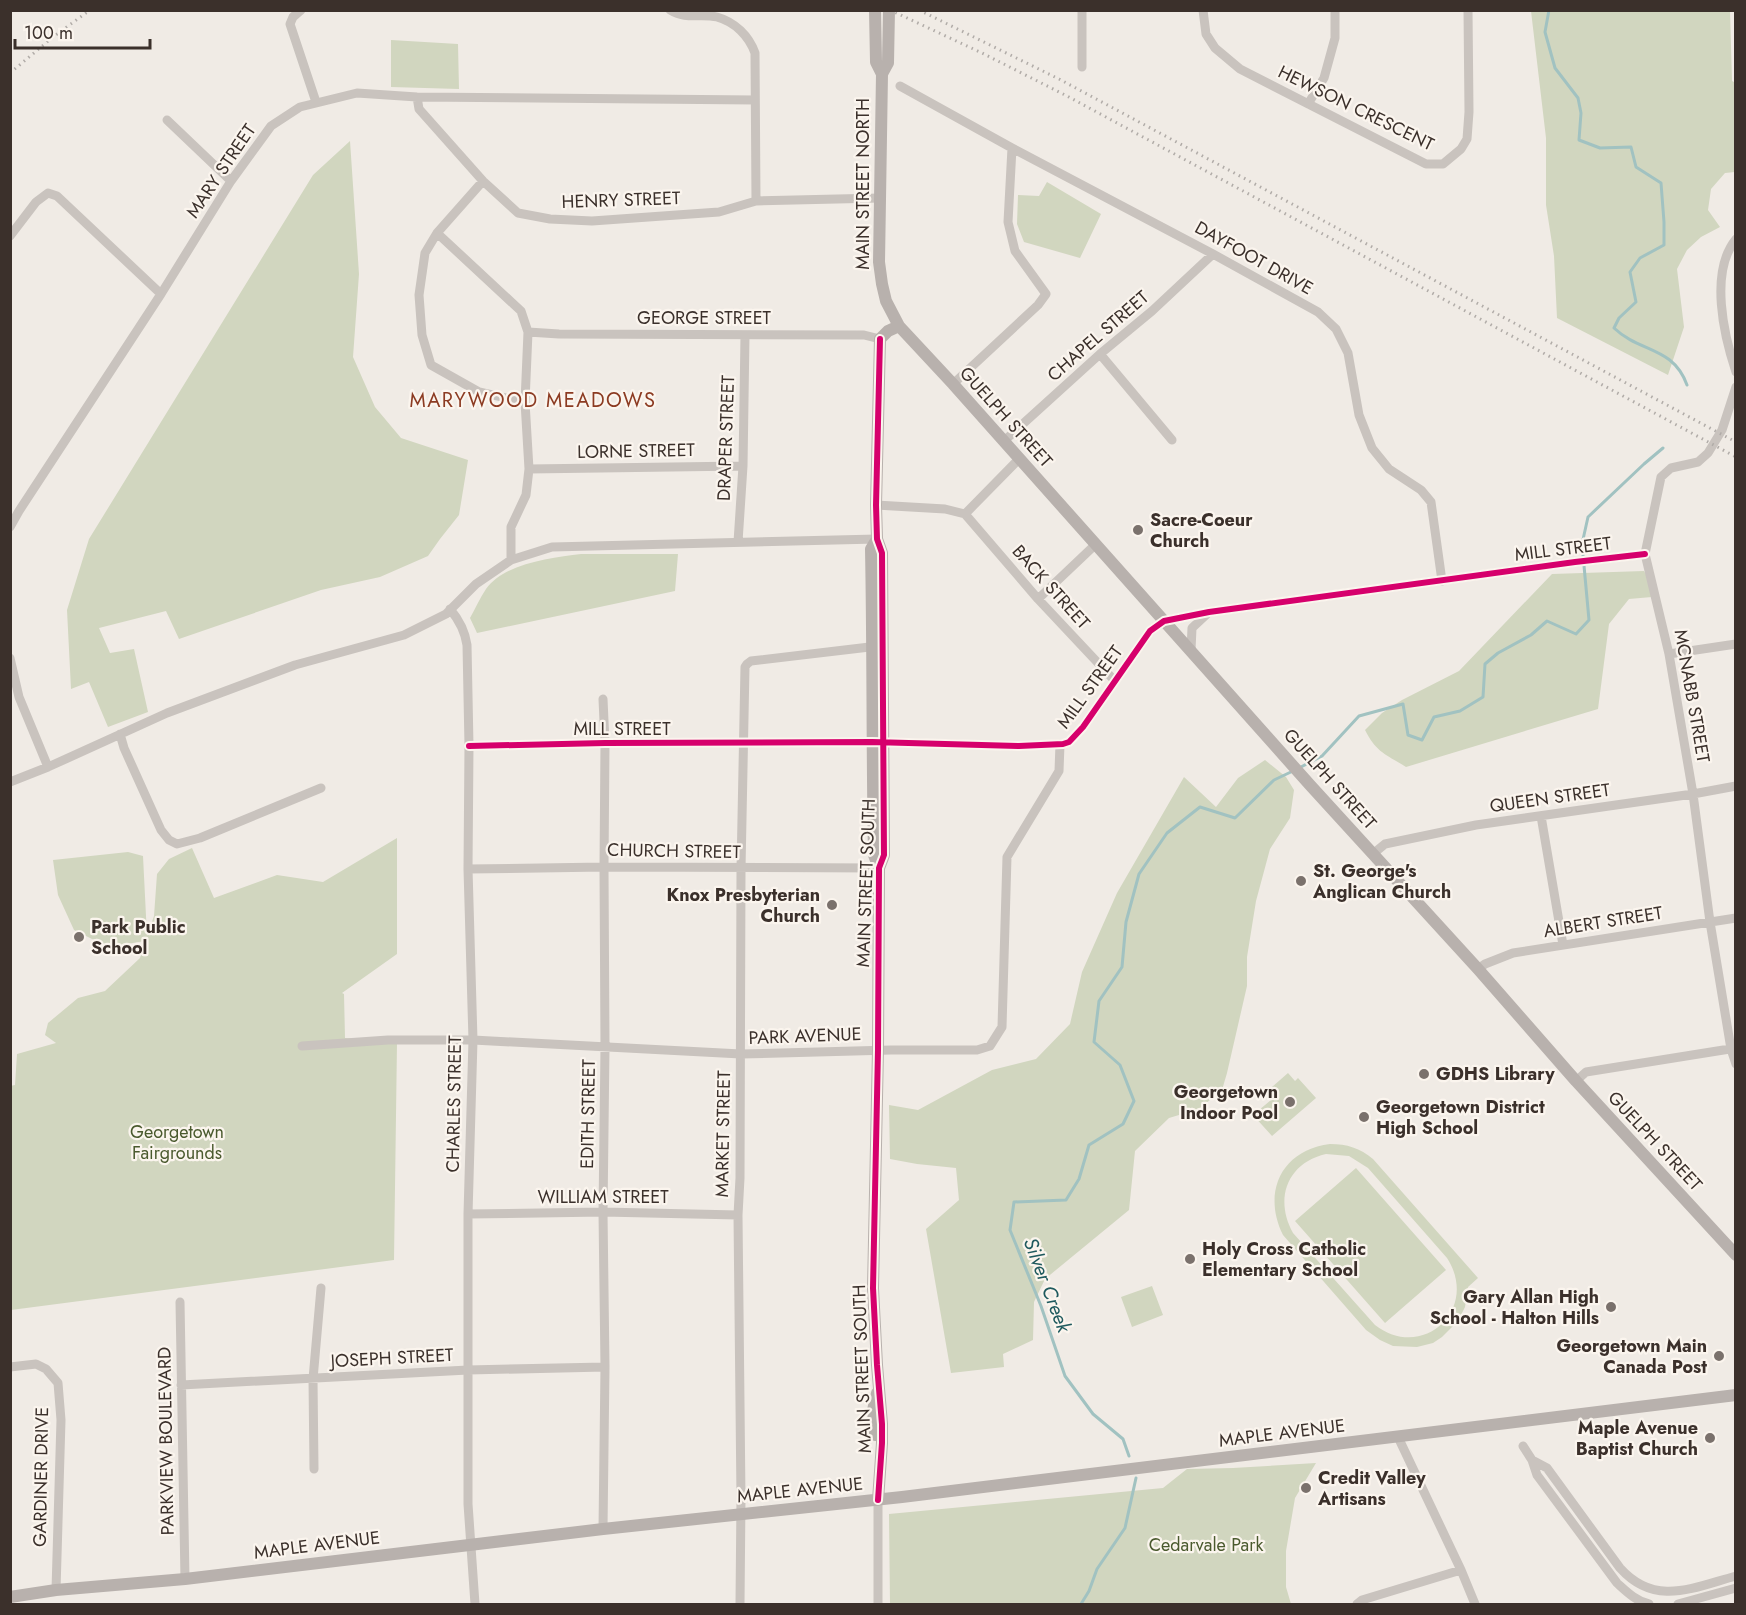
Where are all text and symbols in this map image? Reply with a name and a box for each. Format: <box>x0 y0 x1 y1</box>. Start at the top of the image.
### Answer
scale bar <box>15 12 150 50</box>
text: 100 m <box>24 20 73 46</box>
street label: HEWSON CRESCENT <box>1274 59 1439 157</box>
street label: MAIN STREET NORTH <box>850 98 876 270</box>
street label: MARY STREET <box>180 118 262 223</box>
street label: HENRY STREET <box>561 185 681 215</box>
street label: DAYFOOT DRIVE <box>1190 215 1318 301</box>
street label: CHAPEL STREET <box>1042 284 1155 387</box>
street label: GEORGE STREET <box>637 305 772 331</box>
street label: GUELPH STREET <box>954 361 1059 474</box>
street label: DRAPER STREET <box>711 374 741 501</box>
district label: MARYWOOD MEADOWS <box>409 386 657 415</box>
street label: LORNE STREET <box>577 437 696 465</box>
place label: Sacre-Coeur Church <box>1150 507 1253 554</box>
marker: Sacre-Coeur Church <box>1131 523 1145 537</box>
street label: MILL STREET <box>1513 530 1613 568</box>
street label: BACK STREET <box>1006 539 1096 635</box>
street label: MCNABB STREET <box>1668 627 1717 765</box>
street label: MILL STREET <box>1051 640 1129 734</box>
street label: MILL STREET <box>573 716 671 742</box>
street label: GUELPH STREET <box>1278 723 1383 836</box>
street label: QUEEN STREET <box>1488 777 1612 819</box>
street label: MAIN STREET SOUTH <box>850 798 882 968</box>
street label: CHURCH STREET <box>607 837 742 865</box>
place label: St. George's Anglican Church <box>1312 858 1451 905</box>
marker: St. George's Anglican Church <box>1294 874 1308 888</box>
place label: Knox Presbyterian Church <box>667 882 820 929</box>
marker: Knox Presbyterian Church <box>825 898 839 912</box>
street label: ALBERT STREET <box>1542 900 1665 944</box>
place label: Park Public School <box>91 914 186 961</box>
marker: Park Public School <box>72 930 86 944</box>
street label: PARK AVENUE <box>748 1021 862 1051</box>
street label: CHARLES STREET <box>440 1035 468 1173</box>
street label: EDITH STREET <box>574 1058 602 1169</box>
place label: GDHS Library <box>1436 1061 1555 1087</box>
marker: GDHS Library <box>1417 1067 1431 1081</box>
street label: MARKET STREET <box>709 1070 737 1198</box>
place label: Georgetown Indoor Pool <box>1174 1079 1278 1126</box>
street label: GUELPH STREET <box>1602 1085 1709 1197</box>
place label: Georgetown District High School <box>1376 1094 1545 1141</box>
marker: Georgetown Indoor Pool <box>1283 1095 1297 1109</box>
marker: Georgetown District High School <box>1357 1110 1371 1124</box>
park label: Georgetown Fairgrounds <box>130 1119 224 1166</box>
street label: WILLIAM STREET <box>537 1184 669 1210</box>
water label: Silver Creek <box>1016 1233 1079 1338</box>
place label: Holy Cross Catholic Elementary School <box>1202 1236 1366 1283</box>
marker: Holy Cross Catholic Elementary School <box>1183 1252 1197 1266</box>
street label: MAIN STREET SOUTH <box>846 1284 878 1454</box>
place label: Gary Allan High School - Halton Hills <box>1430 1284 1599 1331</box>
marker: Gary Allan High School - Halton Hills <box>1604 1300 1618 1314</box>
place label: Georgetown Main Canada Post <box>1556 1333 1707 1380</box>
street label: JOSEPH STREET <box>328 1342 455 1374</box>
street label: PARKVIEW BOULEVARD <box>151 1347 181 1535</box>
marker: Georgetown Main Canada Post <box>1712 1349 1726 1363</box>
street label: GARDINER DRIVE <box>27 1407 55 1547</box>
street label: MAPLE AVENUE <box>1218 1412 1346 1454</box>
place label: Maple Avenue Baptist Church <box>1576 1415 1698 1462</box>
marker: Maple Avenue Baptist Church <box>1703 1431 1717 1445</box>
place label: Credit Valley Artisans <box>1317 1465 1426 1512</box>
street label: MAPLE AVENUE <box>736 1470 864 1510</box>
marker: Credit Valley Artisans <box>1299 1481 1313 1495</box>
street label: MAPLE AVENUE <box>253 1524 381 1566</box>
park label: Cedarvale Park <box>1149 1532 1263 1558</box>

